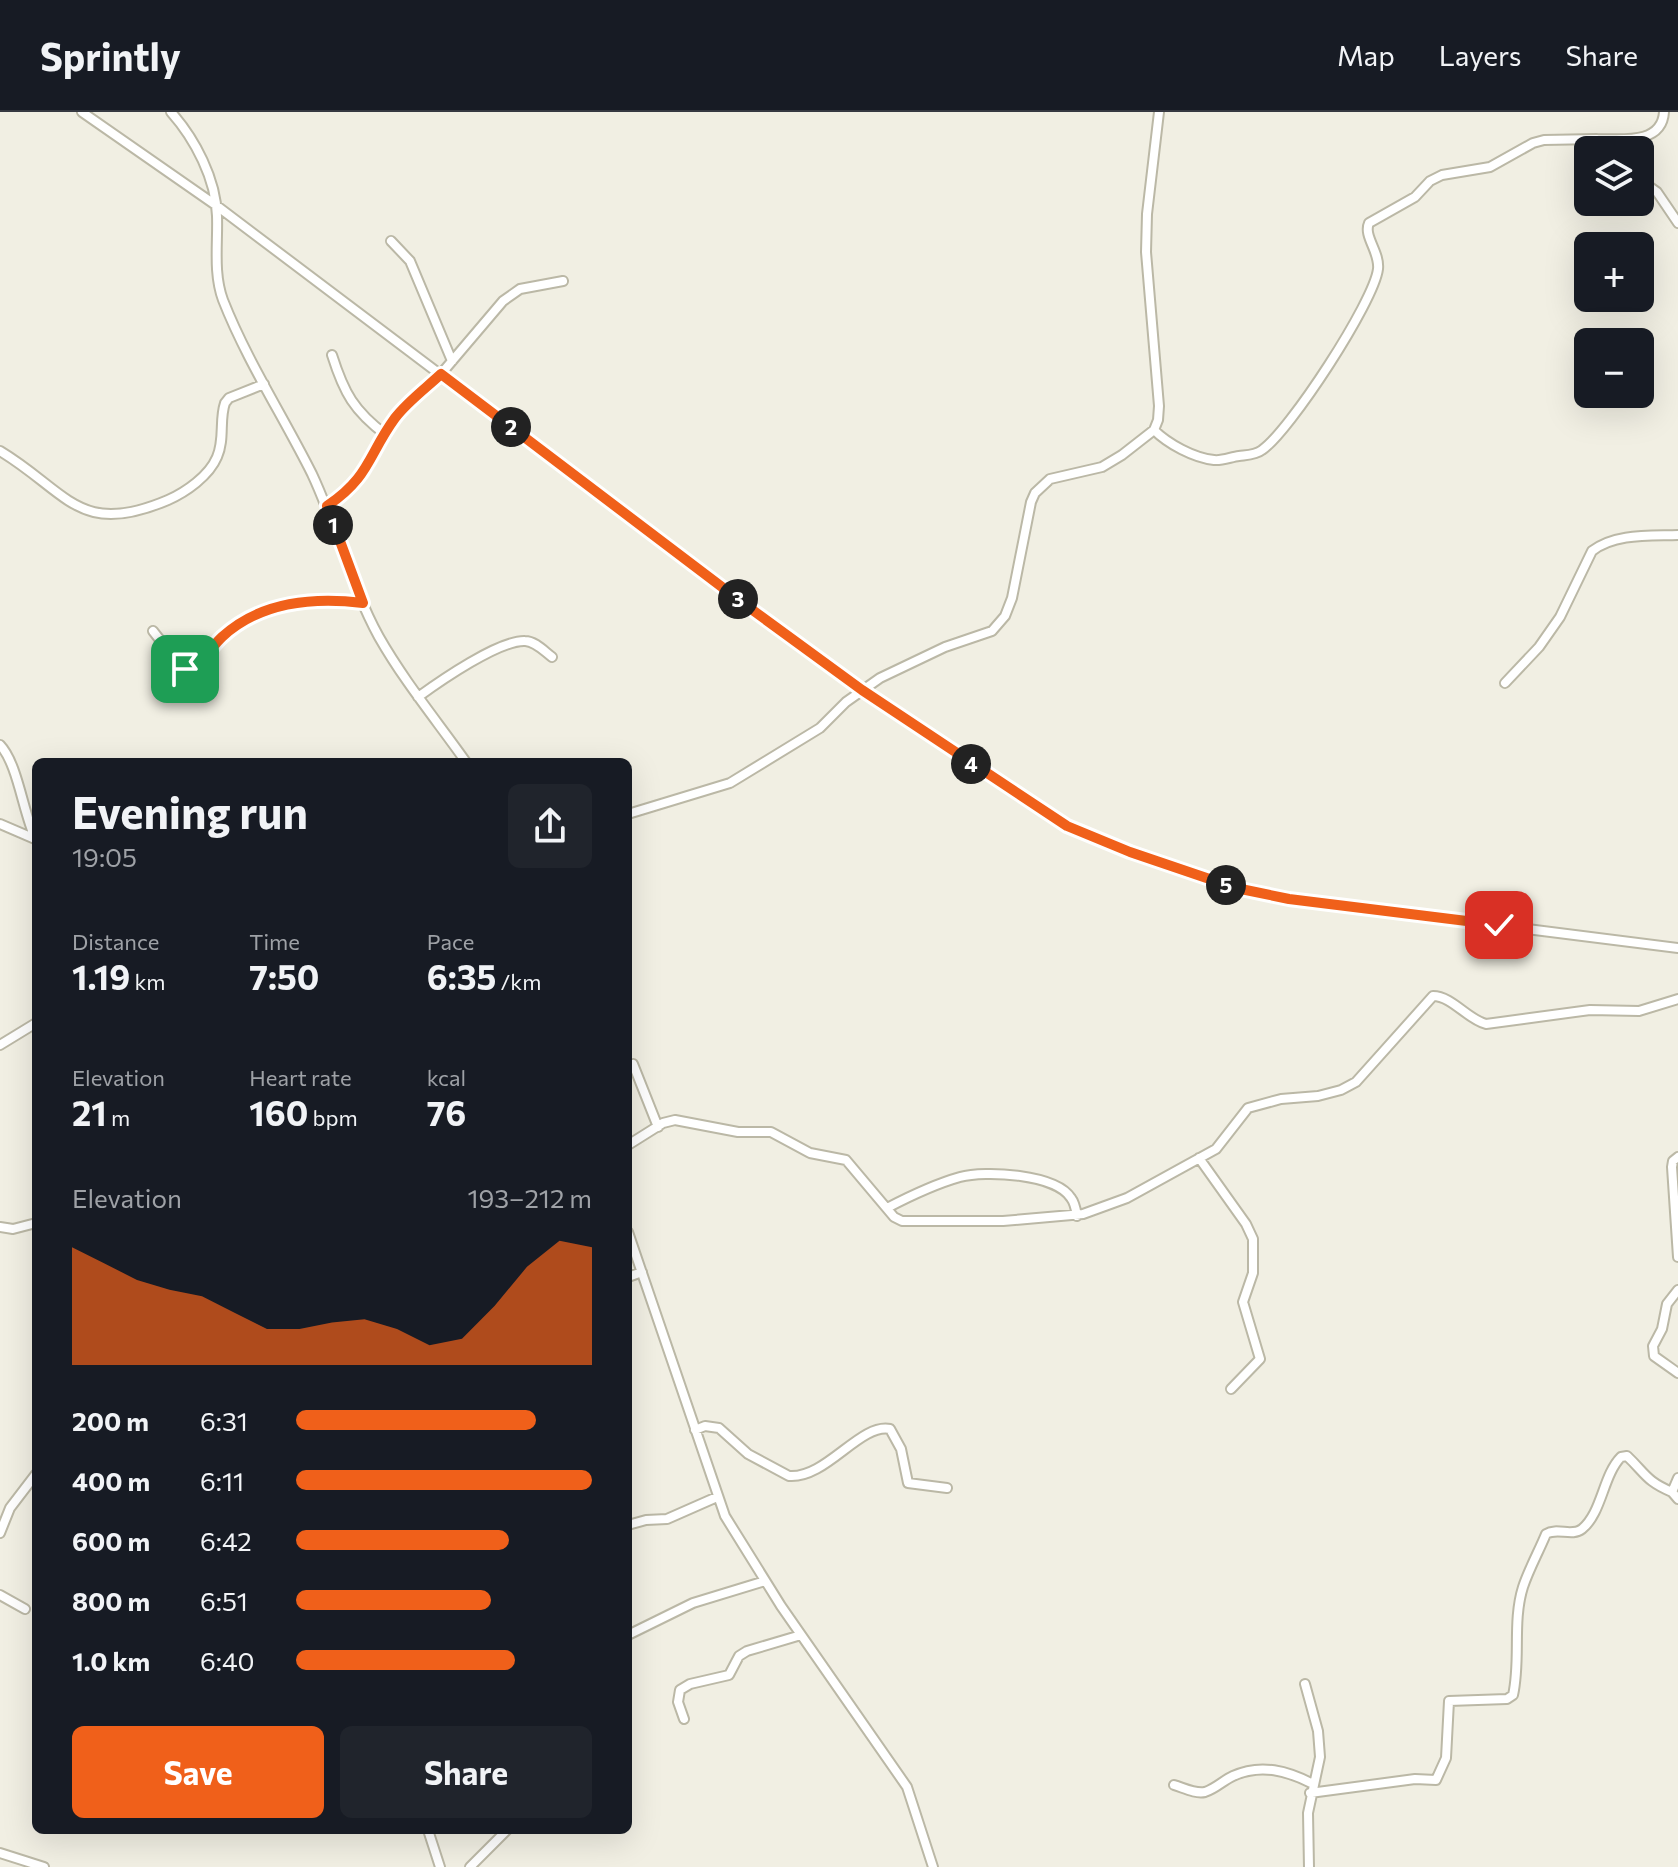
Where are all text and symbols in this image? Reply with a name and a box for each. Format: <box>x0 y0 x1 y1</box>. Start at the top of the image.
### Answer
text: Sprintly <box>40 32 181 79</box>
text: Map <box>1337 38 1395 72</box>
text: Layers <box>1439 38 1521 72</box>
text: Share <box>1565 38 1638 72</box>
map controls <box>1574 136 1654 408</box>
button: layers <box>1574 136 1654 216</box>
button: + <box>1574 232 1654 312</box>
button: − <box>1574 328 1654 408</box>
pin: 2 <box>491 407 531 447</box>
text: 2 <box>505 413 517 440</box>
pin: 1 <box>313 505 353 545</box>
text: 1 <box>328 511 338 538</box>
pin: 3 <box>718 579 758 619</box>
text: 3 <box>732 585 744 612</box>
pin <box>151 635 219 703</box>
icon: arrive <box>163 647 207 691</box>
pin: 4 <box>951 744 991 784</box>
text: 4 <box>964 750 978 777</box>
text: Evening run <box>72 784 308 838</box>
button: share <box>508 784 592 868</box>
text: 19:05 <box>72 841 137 872</box>
pin: 5 <box>1206 865 1246 905</box>
text: 5 <box>1220 871 1232 898</box>
pin <box>1465 891 1533 959</box>
icon: check <box>1477 903 1521 947</box>
text: Distance <box>72 928 159 955</box>
text: Time <box>249 928 300 955</box>
text: Pace <box>427 928 474 955</box>
text: 1.19 <box>72 955 130 997</box>
text: 7:50 <box>249 955 319 997</box>
text: 6:35 <box>427 955 496 997</box>
text: km <box>130 968 166 995</box>
text: /km <box>496 968 541 995</box>
text: Elevation <box>72 1064 165 1091</box>
text: Heart rate <box>249 1064 352 1091</box>
text: kcal <box>427 1064 466 1091</box>
text: 21 <box>72 1091 107 1133</box>
text: 160 <box>249 1091 308 1133</box>
text: 76 <box>427 1091 466 1133</box>
text: m <box>107 1104 130 1131</box>
text: bpm <box>308 1104 358 1131</box>
text: Elevation <box>72 1182 182 1213</box>
text: 193–212 m <box>467 1182 592 1213</box>
text: 200 m <box>72 1405 149 1436</box>
text: 6:31 <box>200 1405 248 1436</box>
text: 400 m <box>72 1465 150 1496</box>
text: 6:11 <box>200 1465 244 1496</box>
text: 600 m <box>72 1525 150 1556</box>
text: 6:42 <box>200 1525 252 1556</box>
text: 800 m <box>72 1585 150 1616</box>
text: 6:51 <box>200 1585 248 1616</box>
text: 1.0 km <box>72 1645 150 1676</box>
text: 6:40 <box>200 1645 254 1676</box>
button: Save <box>72 1726 324 1818</box>
button: Share <box>340 1726 592 1818</box>

